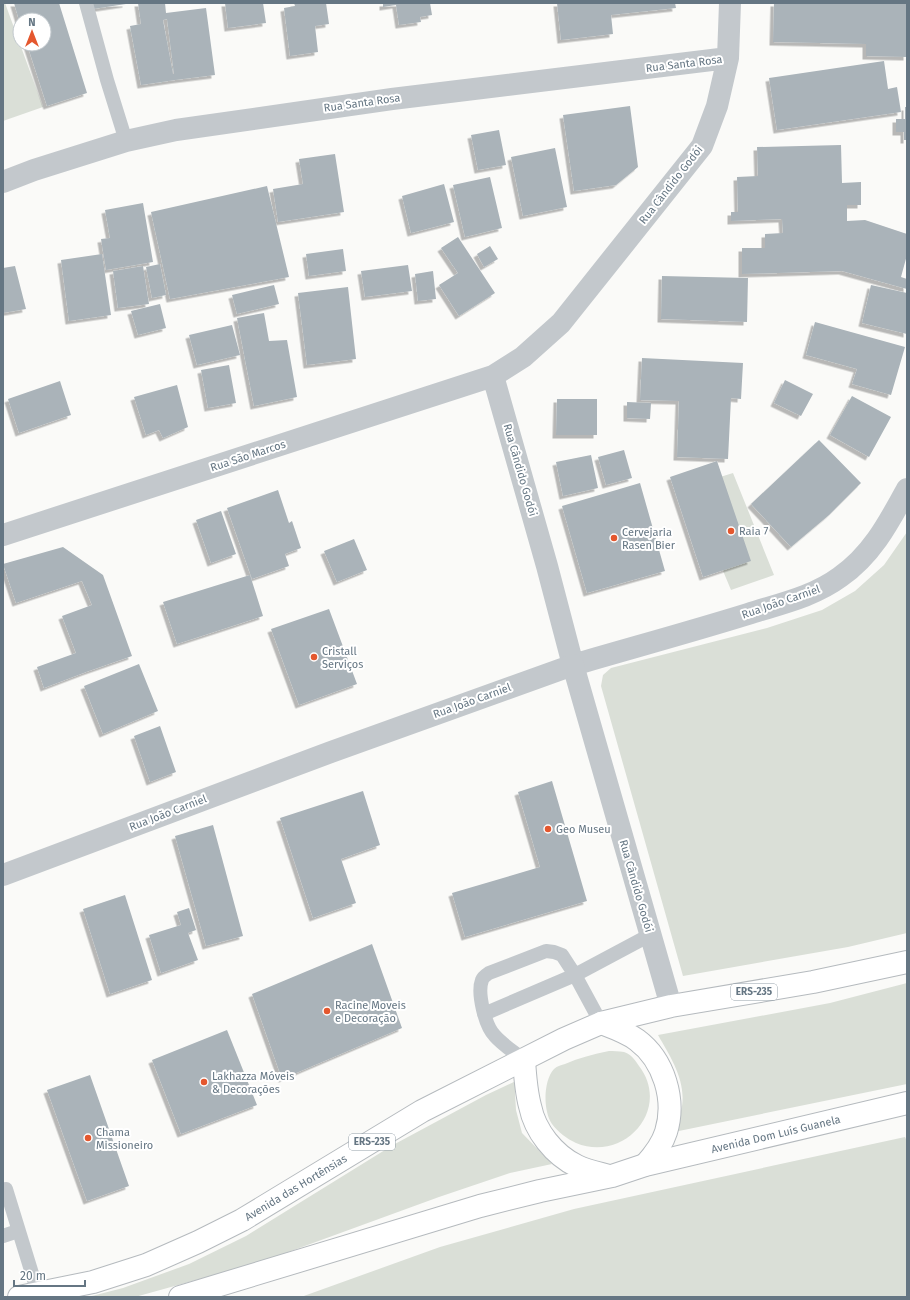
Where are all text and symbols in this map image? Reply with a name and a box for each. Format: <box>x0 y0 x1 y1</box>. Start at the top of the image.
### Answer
north arrow <box>12 12 52 52</box>
text: N <box>28 16 36 29</box>
street label: Rua Santa Rosa <box>645 53 723 75</box>
street label: Rua Santa Rosa <box>323 91 401 115</box>
street label: Rua Cândido Godói <box>636 143 706 227</box>
street label: Rua Cândido Godói <box>501 422 539 518</box>
street label: Rua São Marcos <box>209 438 287 474</box>
place label: Raia 7 <box>739 525 769 538</box>
place label: Cervejaria Rasen Bier <box>622 526 676 552</box>
marker: Raia 7 <box>726 526 736 536</box>
marker: Cervejaria Rasen Bier <box>609 533 619 543</box>
street label: Rua João Carniel <box>740 583 822 621</box>
place label: Cristall Serviços <box>322 645 363 671</box>
marker: Cristall Serviços <box>309 652 319 662</box>
street label: Rua João Carniel <box>431 681 513 721</box>
street label: Rua João Carniel <box>127 792 209 834</box>
place label: Geo Museu <box>556 823 611 836</box>
marker: Geo Museu <box>543 824 553 834</box>
street label: Rua Cândido Godói <box>617 838 655 934</box>
road number: ERS-235 <box>731 984 777 1000</box>
place label: Racine Moveis e Decoração <box>335 999 406 1025</box>
marker: Racine Moveis e Decoração <box>322 1006 332 1016</box>
place label: Lakhazza Móveis & Decorações <box>212 1070 294 1096</box>
marker: Lakhazza Móveis & Decorações <box>199 1077 209 1087</box>
street label: Avenida Dom Luís Guanela <box>710 1112 842 1156</box>
place label: Chama Missioneiro <box>96 1126 153 1152</box>
marker: Chama Missioneiro <box>83 1133 93 1143</box>
road number: ERS-235 <box>349 1134 395 1150</box>
street label: Avenida das Hortênsias <box>242 1152 349 1223</box>
scale bar <box>14 1262 85 1288</box>
text: 20 m <box>20 1269 46 1283</box>

